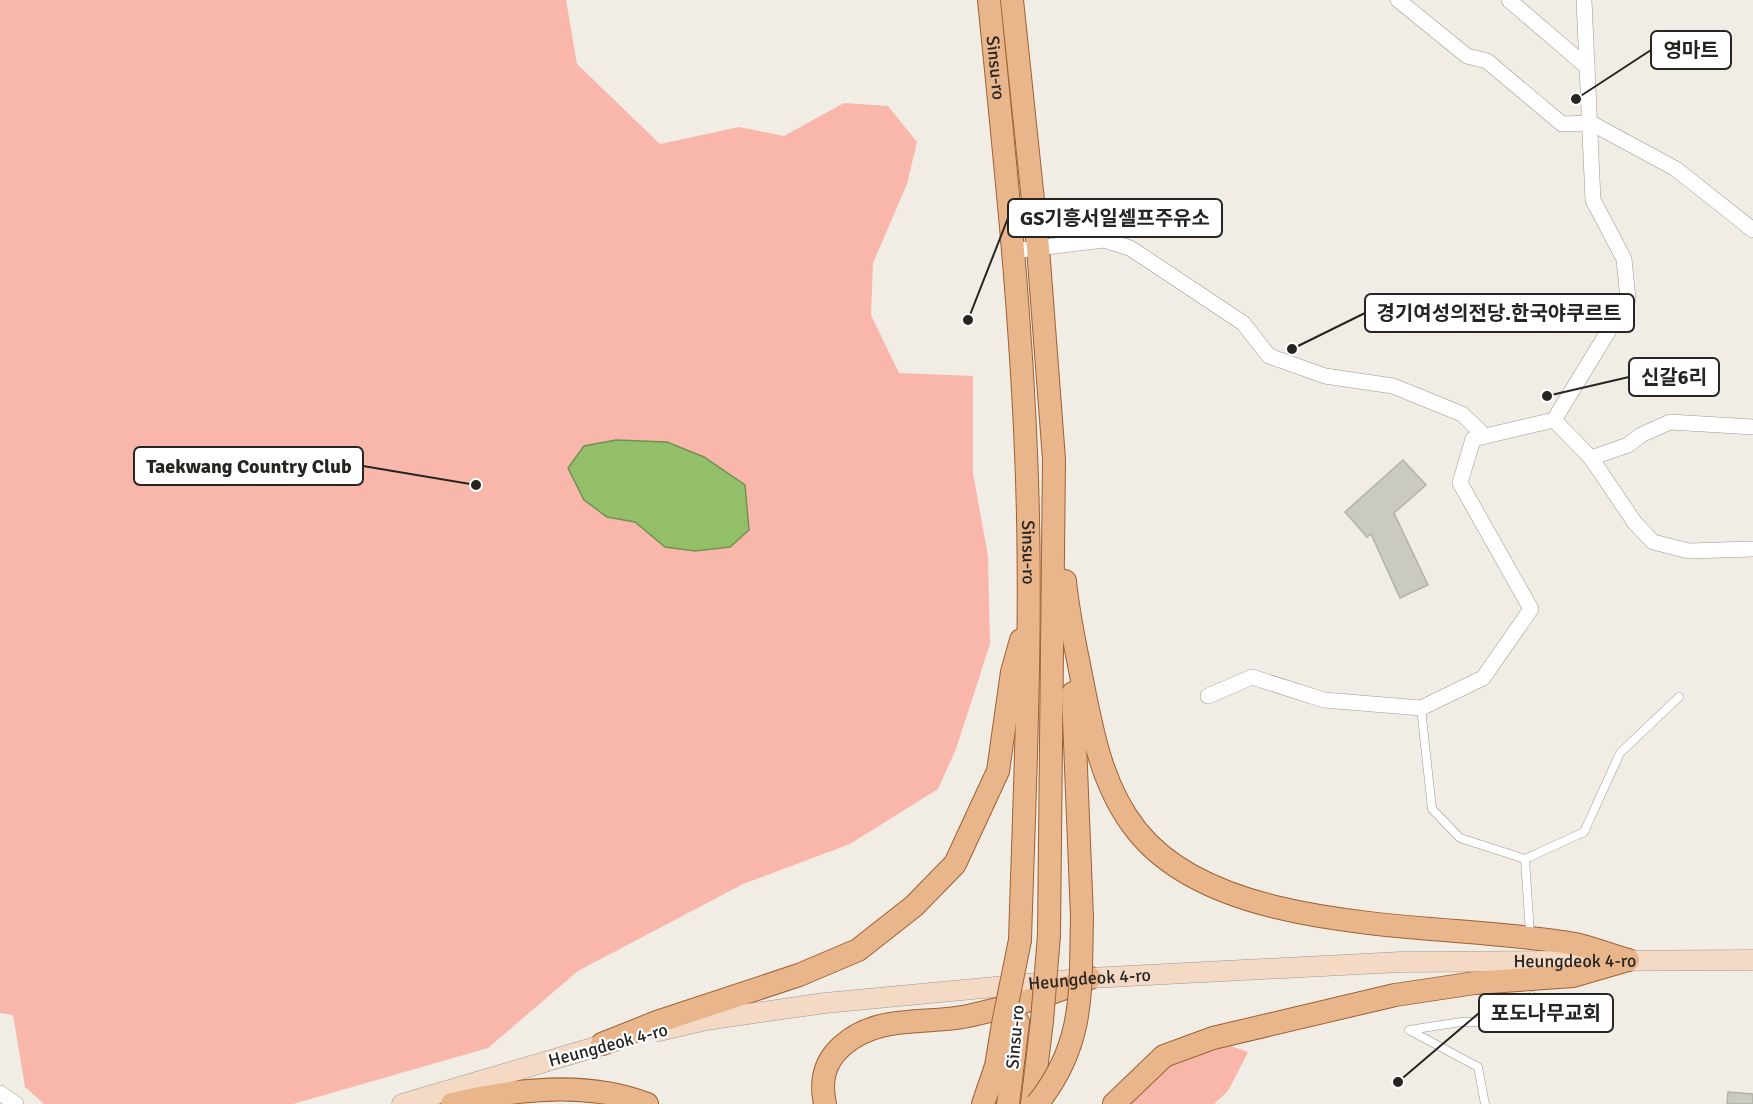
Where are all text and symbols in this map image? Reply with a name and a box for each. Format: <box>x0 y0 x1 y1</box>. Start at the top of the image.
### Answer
callout: 영마트 <box>1651 31 1731 69</box>
street label: Sinsu-ro <box>982 35 1010 101</box>
text: 영마트 <box>1663 38 1719 63</box>
callout: GS기흥서일셀프주유소 <box>1008 199 1222 237</box>
text: GS기흥서일셀프주유소 <box>1020 206 1210 231</box>
callout: 경기여성의전당.한국야쿠르트 <box>1365 294 1634 332</box>
text: 경기여성의전당.한국야쿠르트 <box>1377 301 1621 326</box>
callout: 신갈6리 <box>1629 358 1719 396</box>
text: 신갈6리 <box>1641 365 1707 390</box>
callout: Taekwang Country Club <box>134 447 363 485</box>
text: Taekwang Country Club <box>146 454 352 479</box>
street label: Sinsu-ro <box>1017 520 1040 585</box>
street label: Heungdeok 4-ro <box>1513 950 1637 972</box>
street label: Heungdeok 4-ro <box>1027 964 1151 995</box>
callout: 포도나무교회 <box>1479 994 1613 1032</box>
text: 포도나무교회 <box>1491 1001 1601 1026</box>
street label: Sinsu-ro <box>1001 1004 1029 1070</box>
street label: Heungdeok 4-ro <box>546 1018 670 1072</box>

